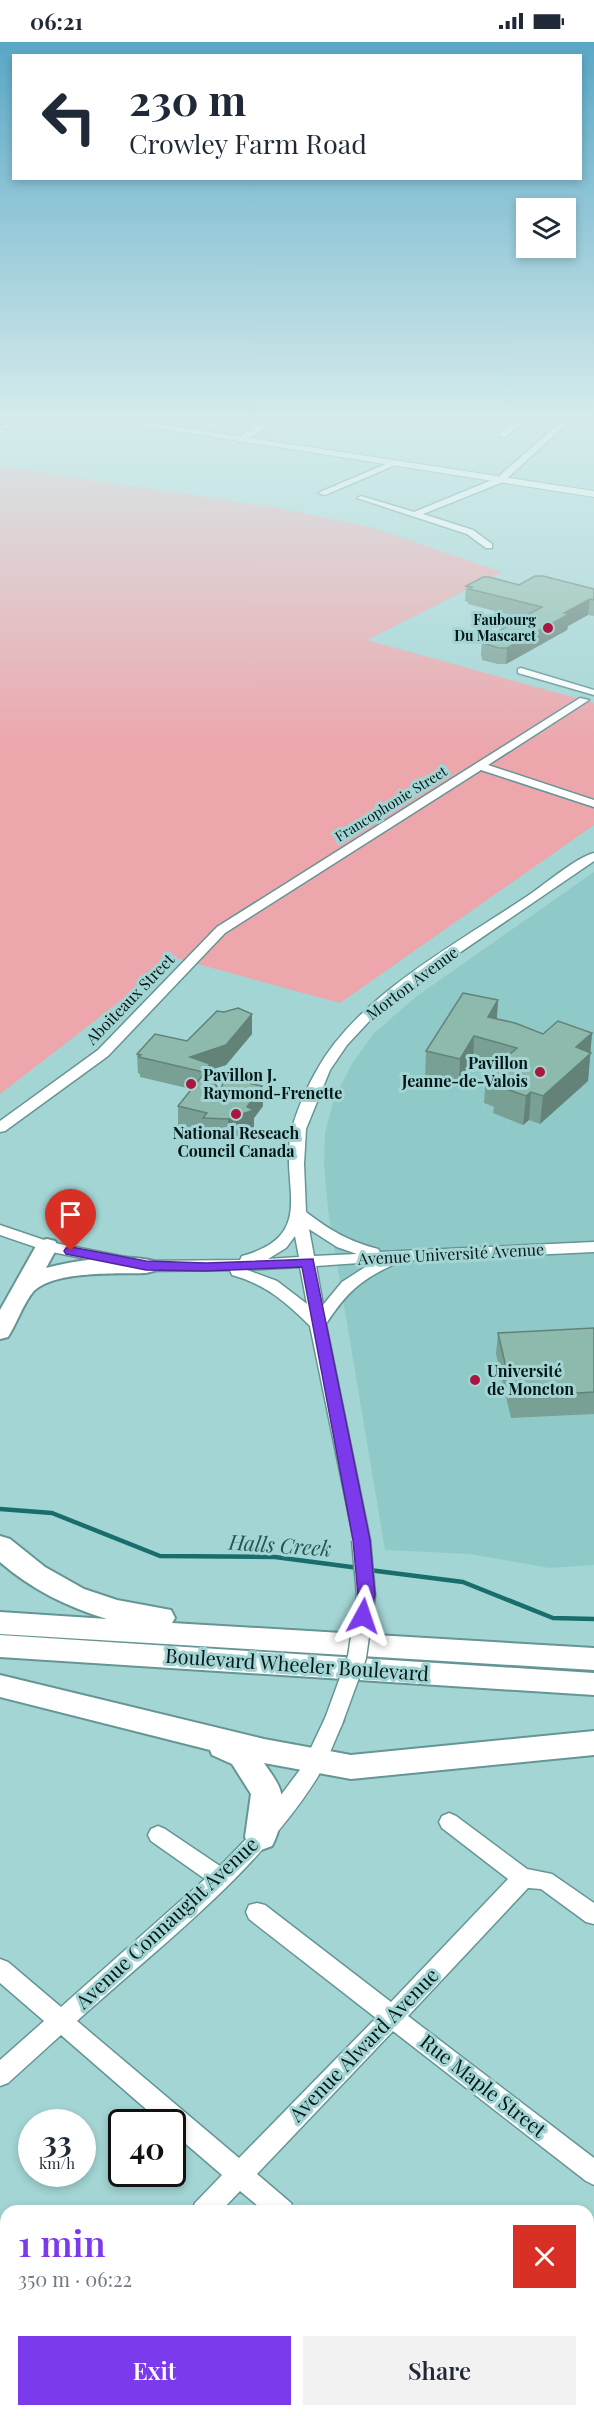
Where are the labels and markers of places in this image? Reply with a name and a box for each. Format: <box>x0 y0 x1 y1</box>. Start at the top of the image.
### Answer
place label: Faubourg Du Mascaret <box>454 610 536 645</box>
marker: Faubourg Du Mascaret <box>541 621 555 635</box>
place label: Pavillon Jeanne-de-Valois <box>401 1052 528 1091</box>
place label: Pavillon J. Raymond-Frenette <box>203 1064 342 1103</box>
marker: Pavillon Jeanne-de-Valois <box>533 1065 547 1079</box>
marker: Pavillon J. Raymond-Frenette <box>184 1077 198 1091</box>
marker: National Reseach Council Canada <box>229 1107 243 1121</box>
place label: National Reseach Council Canada <box>173 1122 300 1161</box>
pin <box>45 1189 96 1251</box>
place label: Université de Moncton <box>487 1360 574 1399</box>
marker: Université de Moncton <box>468 1373 482 1387</box>

